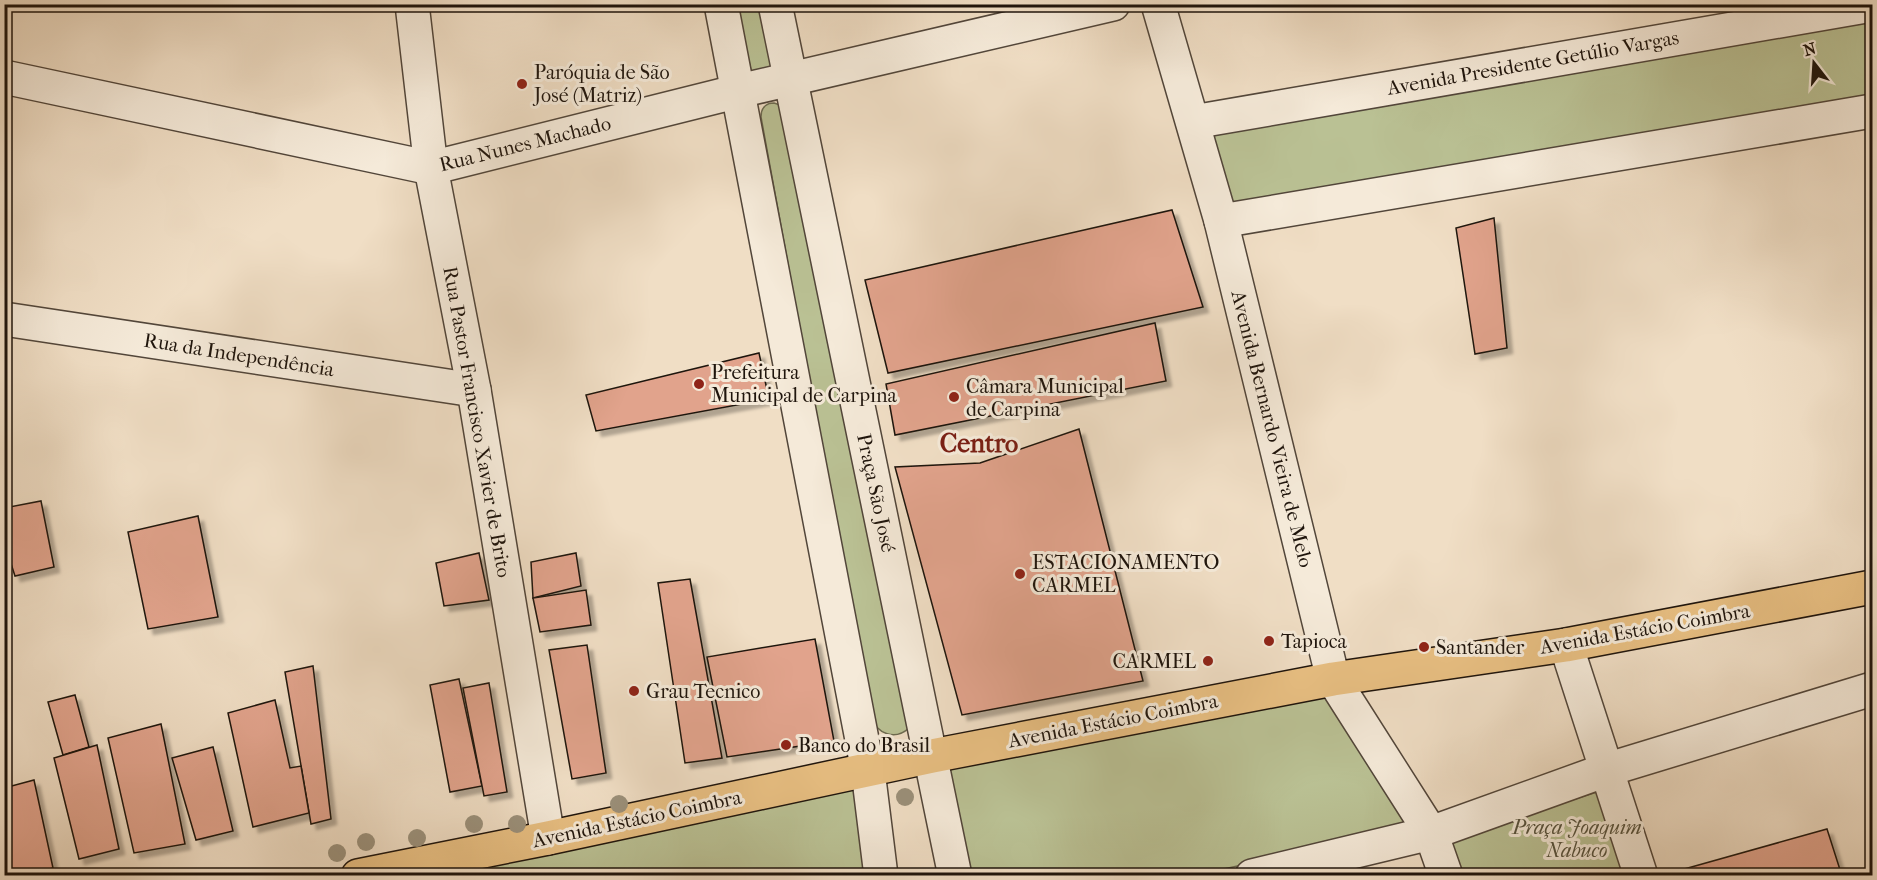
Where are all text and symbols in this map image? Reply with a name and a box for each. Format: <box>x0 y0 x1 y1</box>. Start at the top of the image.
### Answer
street label: Avenida Presidente Getúlio Vargas <box>1384 26 1681 100</box>
north arrow <box>1784 33 1844 93</box>
text: N <box>1801 38 1819 60</box>
place label: Paróquia de São José (Matriz) <box>532 61 670 107</box>
marker: Paróquia de São José (Matriz) <box>515 77 529 91</box>
street label: Rua Nunes Machado <box>437 112 613 176</box>
street label: Rua Pastor Francisco Xavier de Brito <box>438 265 516 579</box>
street label: Avenida Bernardo Vieira de Melo <box>1226 287 1318 570</box>
street label: Rua da Independência <box>142 329 336 382</box>
place label: Prefeitura Municipal de Carpina <box>711 361 898 407</box>
place label: Câmara Municipal de Carpina <box>966 375 1124 421</box>
marker: Prefeitura Municipal de Carpina <box>692 377 706 391</box>
marker: Câmara Municipal de Carpina <box>947 390 961 404</box>
district label: Centro <box>940 428 1018 459</box>
street label: Praça São José <box>852 432 900 555</box>
place label: ESTACIONAMENTO CARMEL <box>1032 551 1219 597</box>
marker: ESTACIONAMENTO CARMEL <box>1013 567 1027 581</box>
street label: Avenida Estácio Coimbra <box>1537 599 1753 659</box>
place label: Tapioca <box>1281 630 1348 653</box>
marker: Tapioca <box>1262 634 1276 648</box>
place label: Santander <box>1436 636 1525 659</box>
marker: Santander <box>1417 640 1431 654</box>
place label: CARMEL <box>1113 650 1196 673</box>
marker: CARMEL <box>1201 654 1215 668</box>
place label: Grau Tecnico <box>646 680 760 703</box>
marker: Grau Tecnico <box>627 684 641 698</box>
street label: Avenida Estácio Coimbra <box>1005 689 1220 753</box>
place label: Banco do Brasil <box>798 734 930 757</box>
marker: Banco do Brasil <box>779 738 793 752</box>
street label: Avenida Estácio Coimbra <box>530 785 744 853</box>
park label: Praça Joaquim Nabuco <box>1511 816 1642 862</box>

